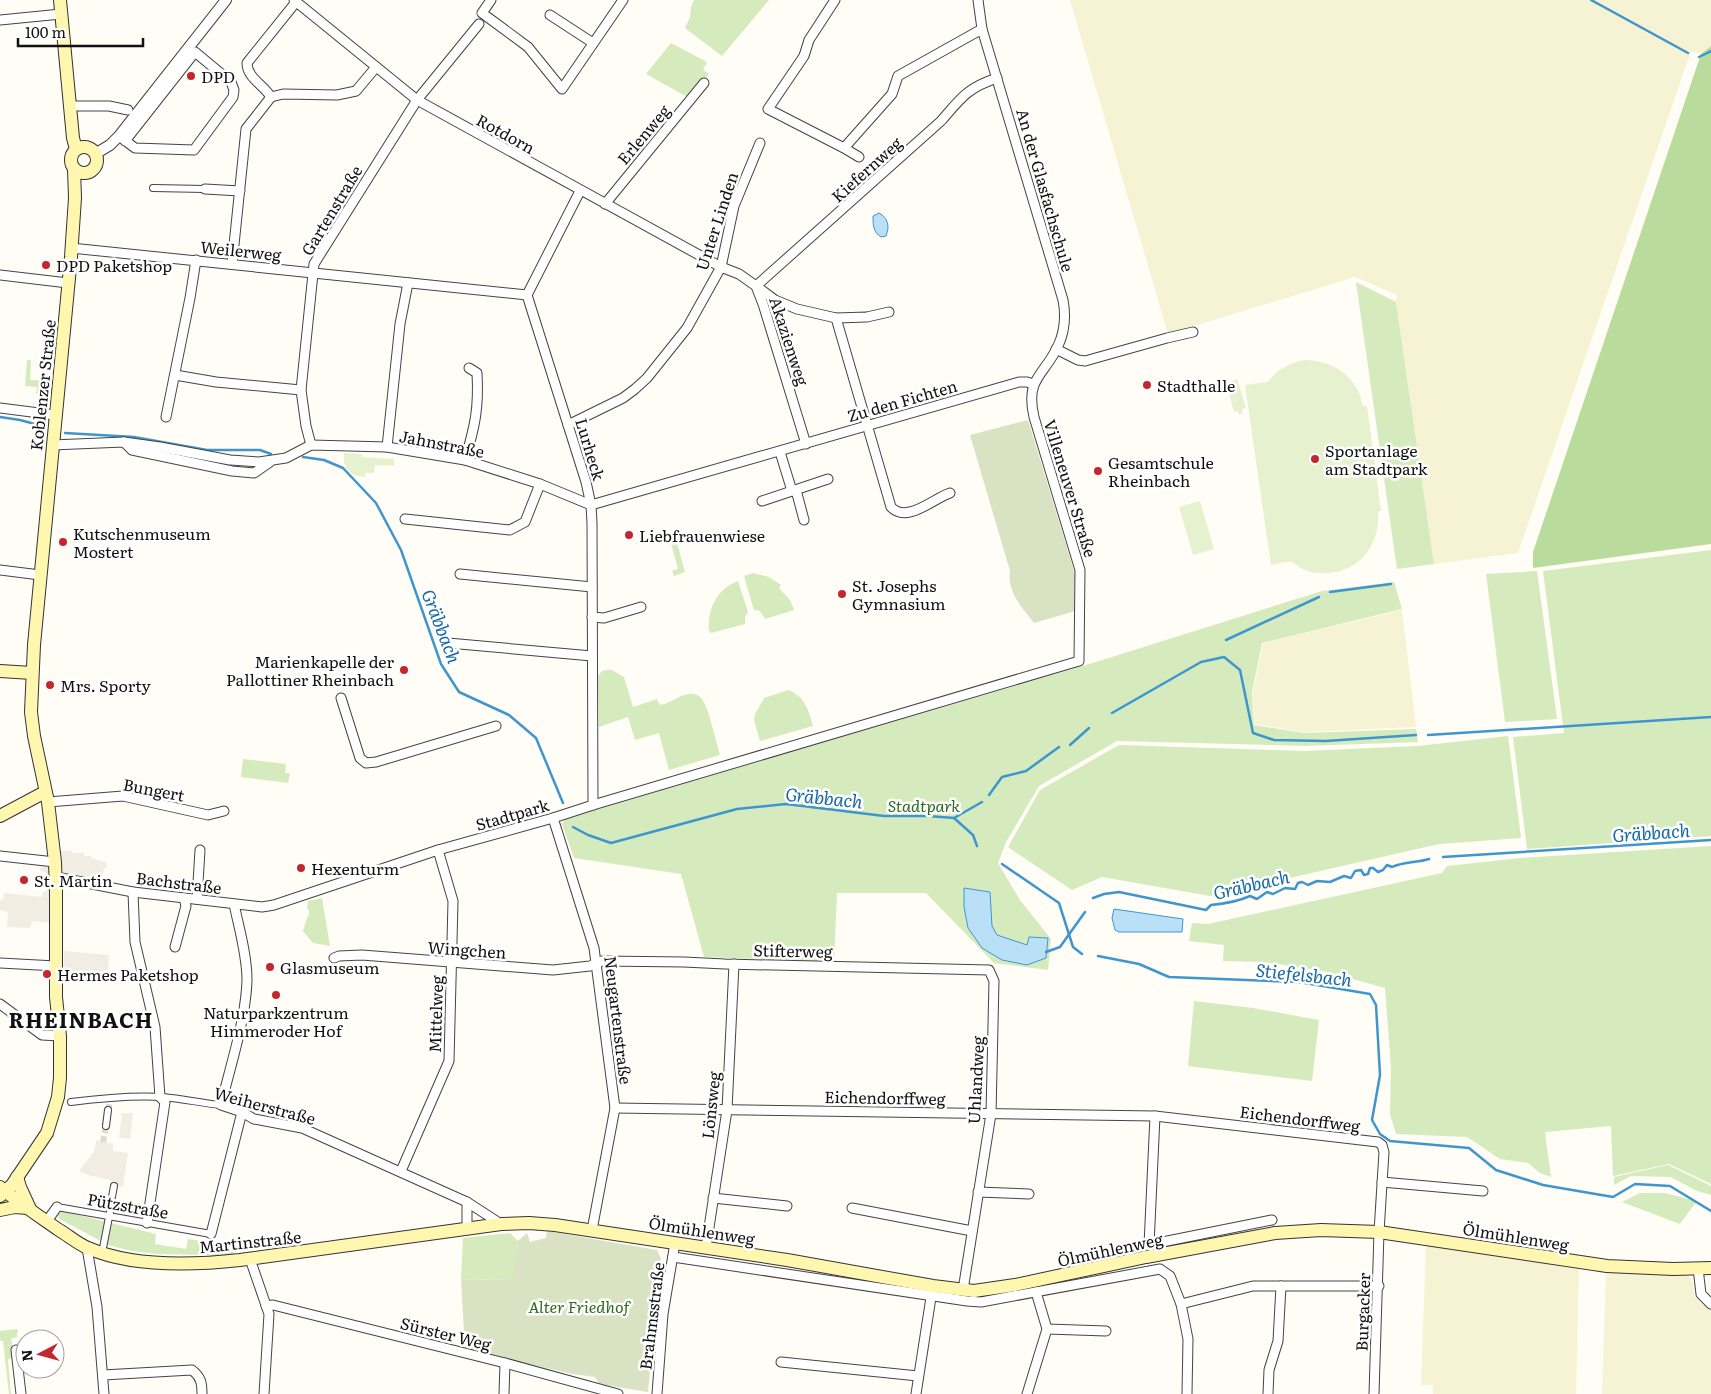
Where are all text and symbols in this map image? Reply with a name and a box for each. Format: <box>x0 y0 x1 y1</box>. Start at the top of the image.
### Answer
scale bar <box>18 15 142 47</box>
text: 100 m <box>25 20 66 43</box>
place label: DPD <box>201 64 235 88</box>
marker: DPD <box>185 70 197 82</box>
street label: Erlenweg <box>611 99 675 169</box>
street label: An der Glasfachschule <box>1011 106 1081 274</box>
street label: Rotdorn <box>472 107 540 159</box>
street label: Kiefernweg <box>825 131 907 207</box>
street label: Gartenstraße <box>295 160 367 260</box>
street label: Unter Linden <box>689 168 743 273</box>
street label: Weilerweg <box>199 234 283 266</box>
place label: DPD Paketshop <box>56 253 172 277</box>
marker: DPD Paketshop <box>40 259 52 271</box>
street label: Akazienweg <box>764 293 816 389</box>
street label: Koblenzer Straße <box>23 318 61 452</box>
street label: Zu den Fichten <box>844 373 960 427</box>
place label: Stadthalle <box>1157 373 1235 397</box>
marker: Stadthalle <box>1141 379 1153 391</box>
street label: Lurheck <box>570 415 612 483</box>
street label: Villeneuver Straße <box>1039 416 1103 560</box>
street label: Jahnstraße <box>397 423 487 463</box>
place label: Sportanlage am Stadtpark <box>1325 438 1428 480</box>
place label: Gesamtschule Rheinbach <box>1108 450 1214 492</box>
marker: Sportanlage am Stadtpark <box>1309 453 1321 465</box>
marker: Gesamtschule Rheinbach <box>1092 465 1104 477</box>
place label: Kutschenmuseum Mostert <box>73 521 211 563</box>
place label: Liebfrauenwiese <box>639 523 765 547</box>
marker: Liebfrauenwiese <box>623 529 635 541</box>
marker: Kutschenmuseum Mostert <box>57 536 69 548</box>
place label: St. Josephs Gymnasium <box>852 573 946 615</box>
water label: Gräbbach <box>415 585 469 667</box>
marker: St. Josephs Gymnasium <box>836 588 848 600</box>
place label: Marienkapelle der Pallottiner Rheinbach <box>226 649 394 691</box>
marker: Marienkapelle der Pallottiner Rheinbach <box>398 664 410 676</box>
place label: Mrs. Sporty <box>60 673 152 697</box>
marker: Mrs. Sporty <box>44 679 56 691</box>
street label: Bungert <box>121 771 187 807</box>
water label: Gräbbach <box>784 780 864 815</box>
street label: Stadtpark <box>472 792 552 836</box>
park label: Stadtpark <box>888 793 960 817</box>
water label: Gräbbach <box>1611 816 1691 848</box>
place label: Hexenturm <box>311 856 400 880</box>
marker: Hexenturm <box>295 862 307 874</box>
water label: Gräbbach <box>1210 862 1292 906</box>
street label: Bachstraße <box>135 865 223 899</box>
place label: St. Martin <box>34 868 113 892</box>
marker: St. Martin <box>18 874 30 886</box>
street label: Wingchen <box>427 934 508 964</box>
street label: Stifterweg <box>753 937 833 963</box>
street label: Neugartenstraße <box>599 954 639 1086</box>
place label: Glasmuseum <box>280 955 380 979</box>
water label: Stiefelsbach <box>1255 956 1354 993</box>
marker: Glasmuseum <box>264 961 276 973</box>
place label: Hermes Paketshop <box>57 962 199 986</box>
marker: Hermes Paketshop <box>41 968 53 980</box>
street label: Mittelweg <box>422 975 448 1053</box>
marker: Naturparkzentrum Himmeroder Hof <box>270 989 282 1001</box>
place label: Naturparkzentrum Himmeroder Hof <box>203 1000 349 1042</box>
district label: RHEINBACH <box>9 1003 153 1034</box>
street label: Uhlandweg <box>961 1035 989 1125</box>
street label: Lönsweg <box>695 1070 725 1140</box>
street label: Weiherstraße <box>211 1080 319 1130</box>
street label: Eichendorffweg <box>824 1084 946 1110</box>
street label: Eichendorffweg <box>1238 1099 1362 1137</box>
street label: Pützstraße <box>86 1186 170 1224</box>
street label: Ölmühlenweg <box>647 1210 757 1250</box>
street label: Ölmühlenweg <box>1461 1216 1571 1256</box>
street label: Martinstraße <box>198 1224 302 1258</box>
street label: Ölmühlenweg <box>1055 1226 1165 1272</box>
street label: Brahmsstraße <box>632 1261 670 1371</box>
street label: Burgacker <box>1349 1272 1375 1352</box>
park label: Alter Friedhof <box>528 1294 632 1318</box>
street label: Sürster Weg <box>398 1310 494 1356</box>
north arrow <box>15 1329 65 1379</box>
text: N <box>15 1348 37 1362</box>

